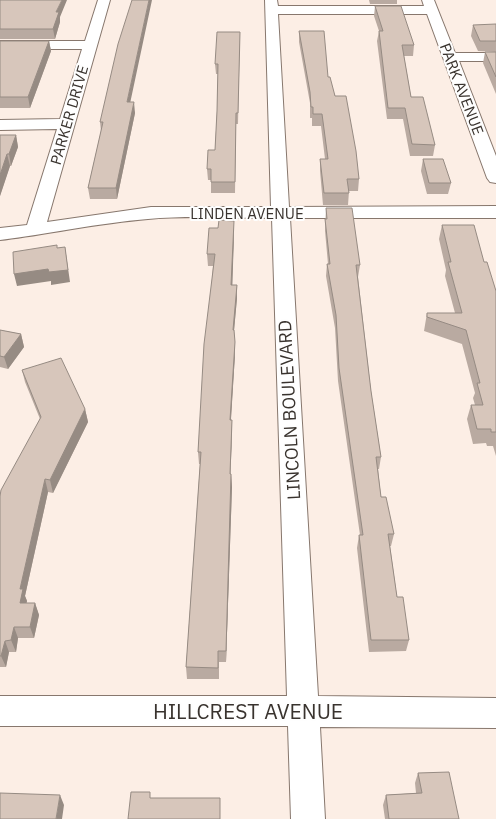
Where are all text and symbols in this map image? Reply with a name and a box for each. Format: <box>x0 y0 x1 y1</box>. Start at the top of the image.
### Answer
street label: PARK AVENUE <box>436 40 488 138</box>
street label: PARKER DRIVE <box>46 63 92 167</box>
street label: LINDEN AVENUE <box>190 204 304 223</box>
street label: LINCOLN BOULEVARD <box>273 320 305 500</box>
street label: HILLCREST AVENUE <box>153 697 343 725</box>

